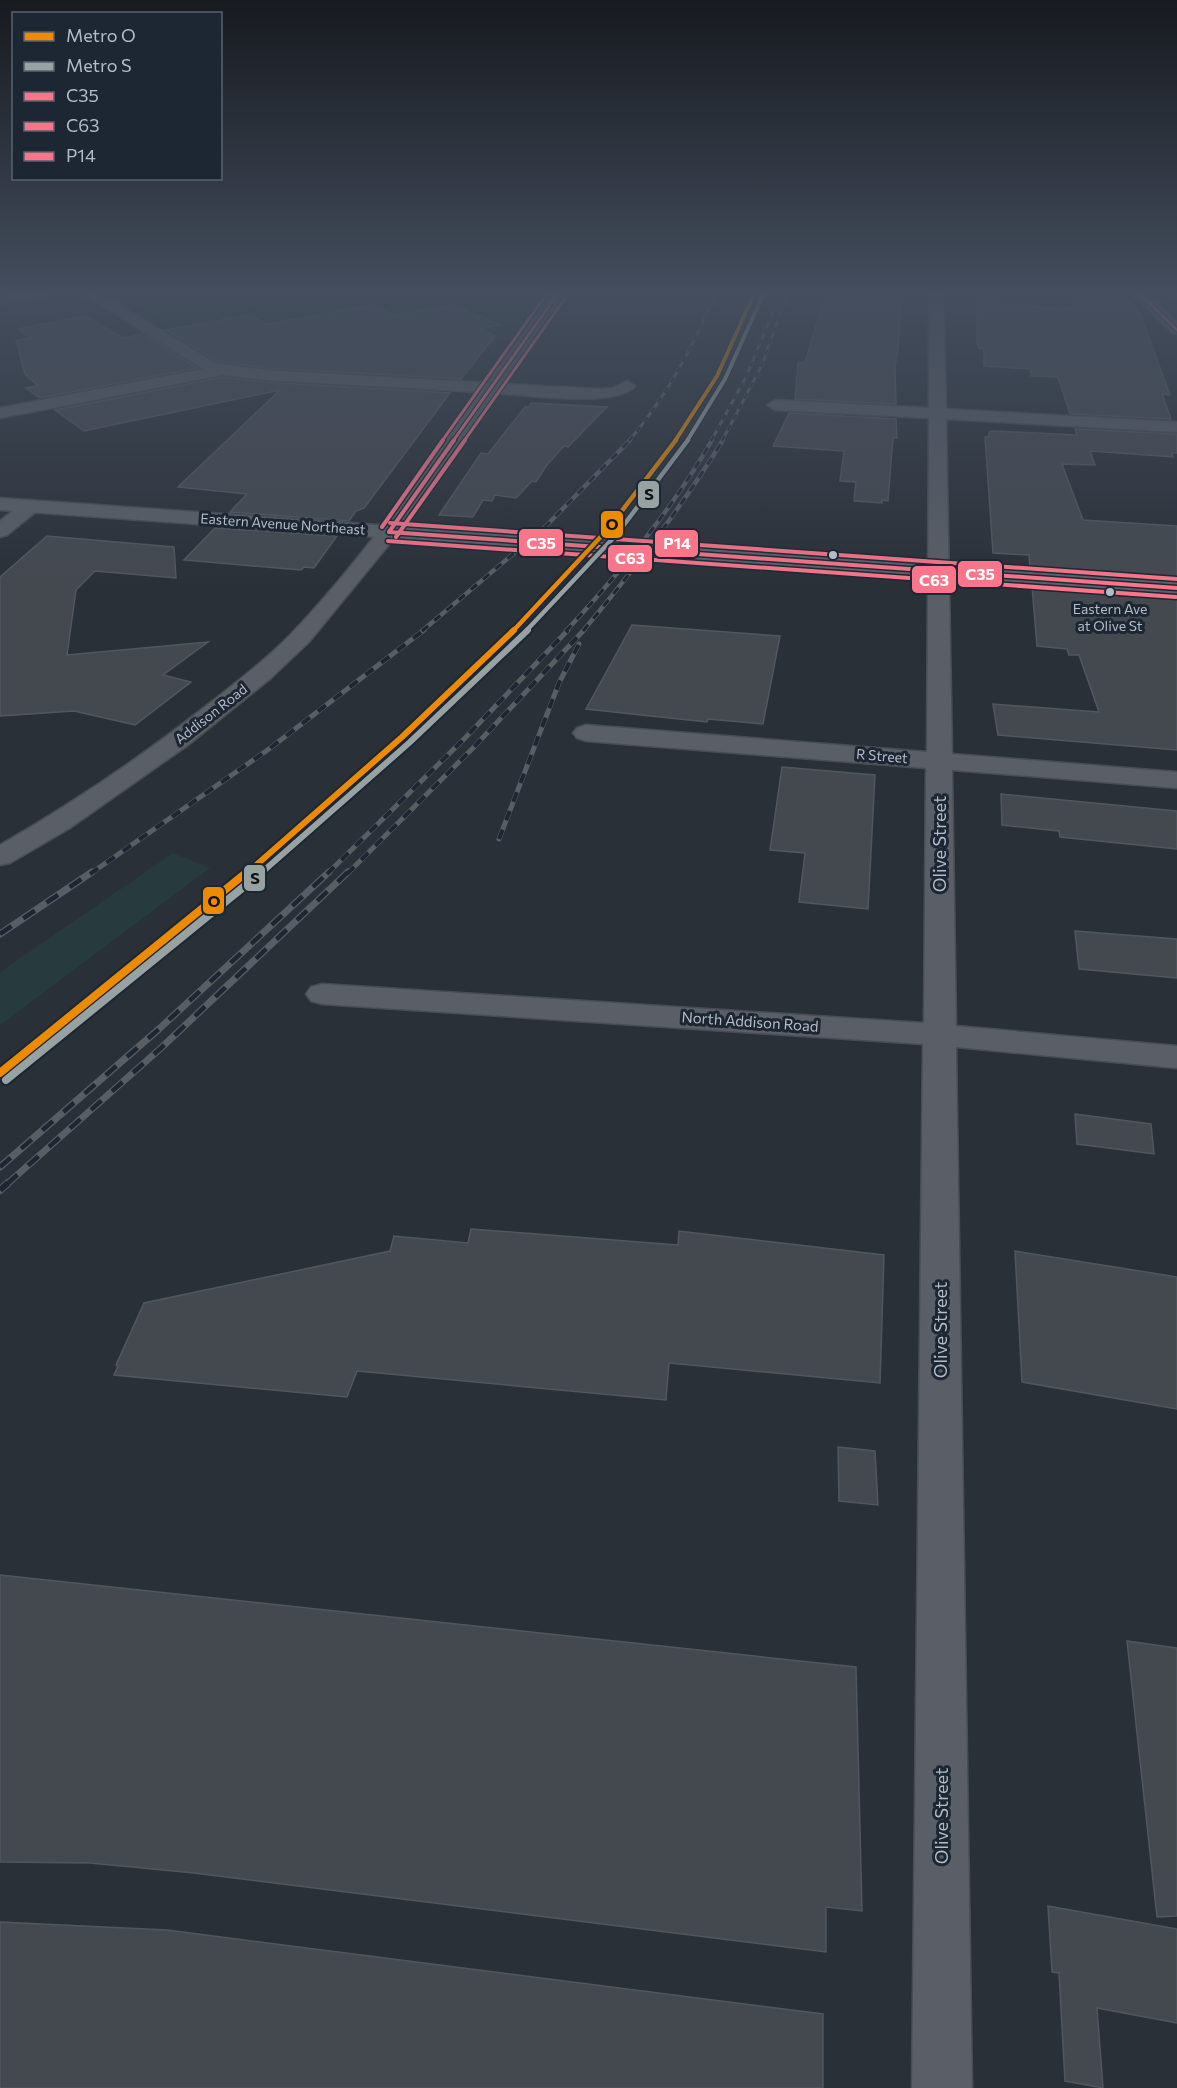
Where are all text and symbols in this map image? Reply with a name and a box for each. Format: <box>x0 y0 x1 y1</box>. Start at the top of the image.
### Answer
legend <box>12 12 222 180</box>
text: Metro O <box>66 24 136 46</box>
text: Metro S <box>66 54 132 76</box>
text: C35 <box>66 84 99 106</box>
text: C63 <box>66 114 99 136</box>
text: P14 <box>66 144 96 166</box>
line badge: S <box>637 480 660 509</box>
text: S <box>644 484 654 503</box>
street label: Eastern Avenue Northeast <box>200 509 367 538</box>
line badge: O <box>600 510 624 539</box>
text: O <box>605 514 619 533</box>
line badge: C35 <box>518 528 564 557</box>
line badge: P14 <box>654 529 699 558</box>
text: C35 <box>526 533 556 552</box>
text: P14 <box>663 533 691 552</box>
line badge: C63 <box>607 544 653 573</box>
text: C63 <box>615 548 645 567</box>
unlabelled marker <box>827 549 839 561</box>
line badge: C35 <box>957 560 1003 588</box>
text: C35 <box>965 564 995 583</box>
line badge: C63 <box>911 565 957 594</box>
text: C63 <box>919 570 949 589</box>
marker: Eastern Ave at Olive St <box>1104 586 1116 598</box>
place label: Eastern Ave at Olive St <box>1073 600 1147 634</box>
street label: Addison Road <box>171 680 250 747</box>
street label: R Street <box>856 745 909 766</box>
street label: Olive Street <box>928 796 950 892</box>
line badge: S <box>243 864 266 892</box>
text: S <box>250 868 260 887</box>
line badge: O <box>202 886 225 915</box>
text: O <box>207 891 221 910</box>
street label: North Addison Road <box>681 1007 819 1035</box>
street label: Olive Street <box>929 1282 951 1378</box>
street label: Olive Street <box>930 1768 952 1864</box>

